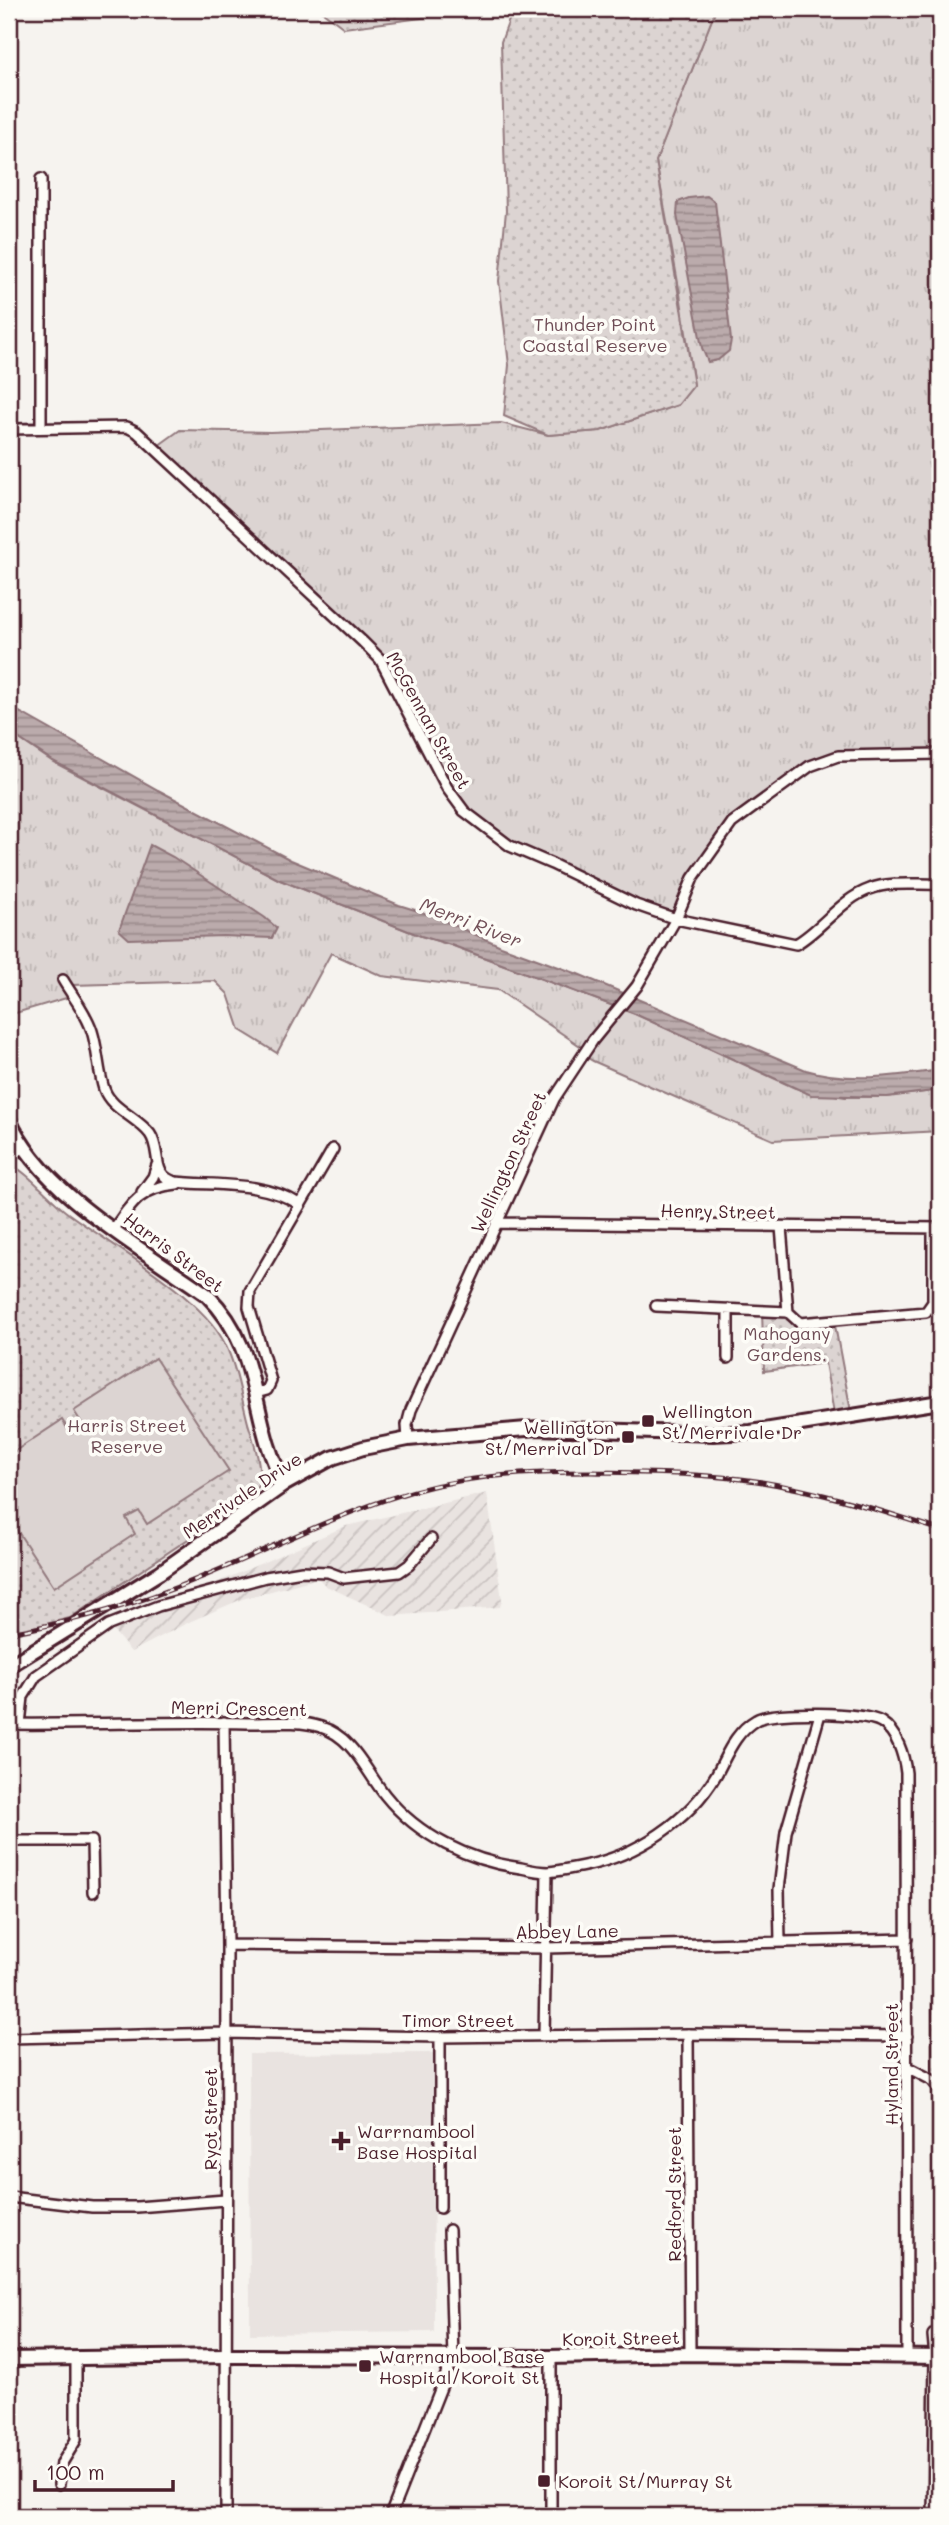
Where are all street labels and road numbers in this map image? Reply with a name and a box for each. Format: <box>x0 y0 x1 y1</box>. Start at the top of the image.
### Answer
street label: McGennan Street <box>381 647 477 793</box>
street label: Wellington Street <box>465 1087 551 1237</box>
street label: Henry Street <box>660 1198 776 1224</box>
street label: Harris Street <box>119 1206 229 1298</box>
street label: Merrivale Drive <box>178 1446 306 1544</box>
street label: Merri Crescent <box>171 1695 307 1721</box>
street label: Abbey Lane <box>515 1918 619 1944</box>
street label: Hyland Street <box>879 2003 903 2125</box>
street label: Timor Street <box>402 2008 514 2032</box>
street label: Ryot Street <box>198 2068 222 2170</box>
street label: Redford Street <box>662 2126 686 2262</box>
street label: Koroit Street <box>562 2325 680 2351</box>

